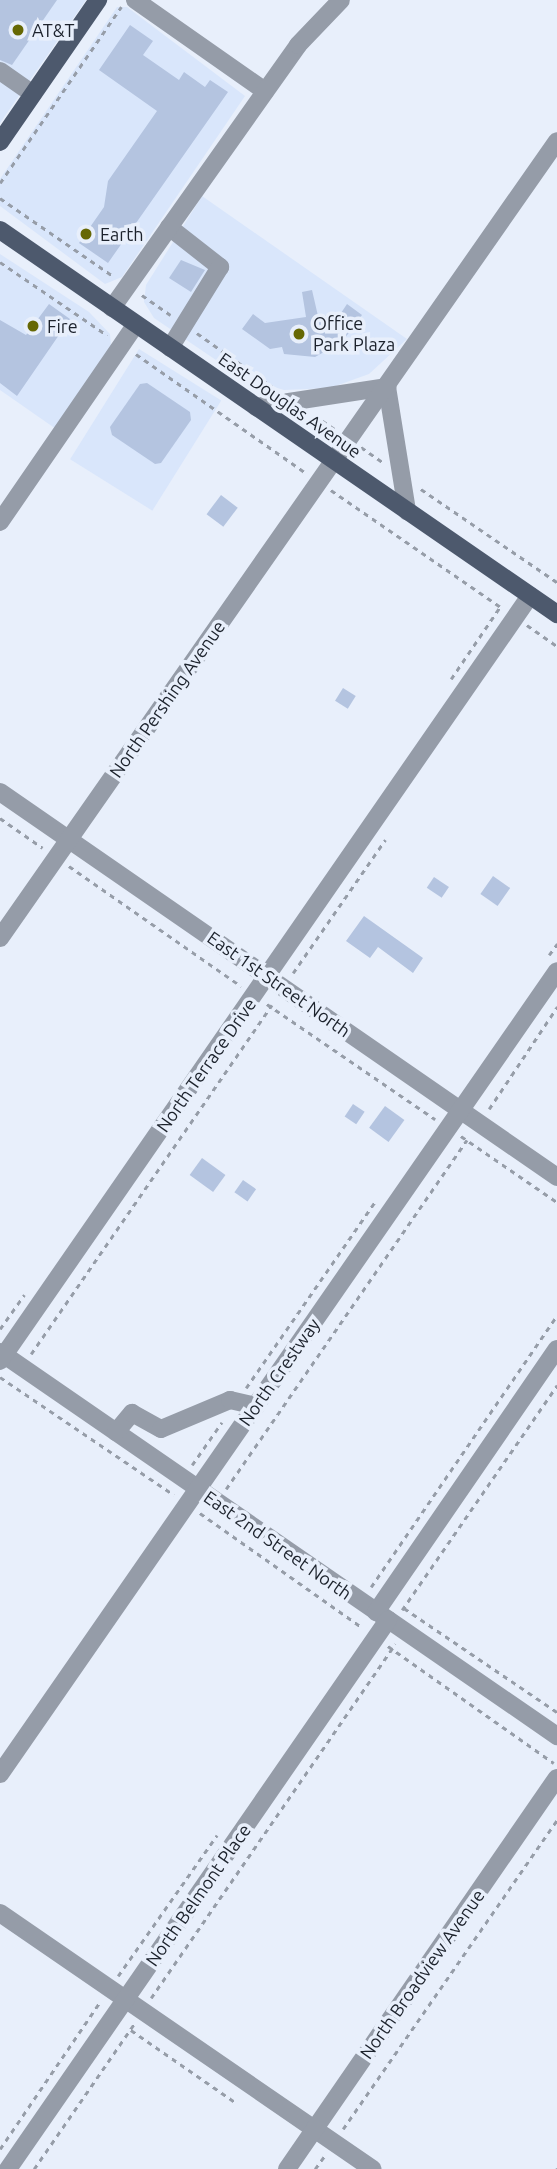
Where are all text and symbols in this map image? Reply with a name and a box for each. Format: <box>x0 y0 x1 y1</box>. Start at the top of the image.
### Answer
place label: AT&T <box>32 19 74 41</box>
marker: AT&T <box>10 22 26 38</box>
place label: Earth <box>100 223 144 245</box>
marker: Earth <box>78 226 94 242</box>
place label: Office Park Plaza <box>313 313 395 356</box>
place label: Fire <box>47 315 78 337</box>
marker: Fire <box>25 318 41 334</box>
marker: Office Park Plaza <box>291 326 307 342</box>
street label: East Douglas Avenue <box>215 348 365 462</box>
street label: North Pershing Avenue <box>105 616 229 782</box>
street label: East 1st Street North <box>203 927 355 1041</box>
street label: North Terrace Drive <box>152 994 260 1136</box>
street label: North Crestway <box>234 1314 324 1430</box>
street label: East 2nd Street North <box>200 1486 356 1604</box>
street label: North Belmont Place <box>141 1820 255 1970</box>
street label: North Broadview Avenue <box>355 1885 489 2063</box>

